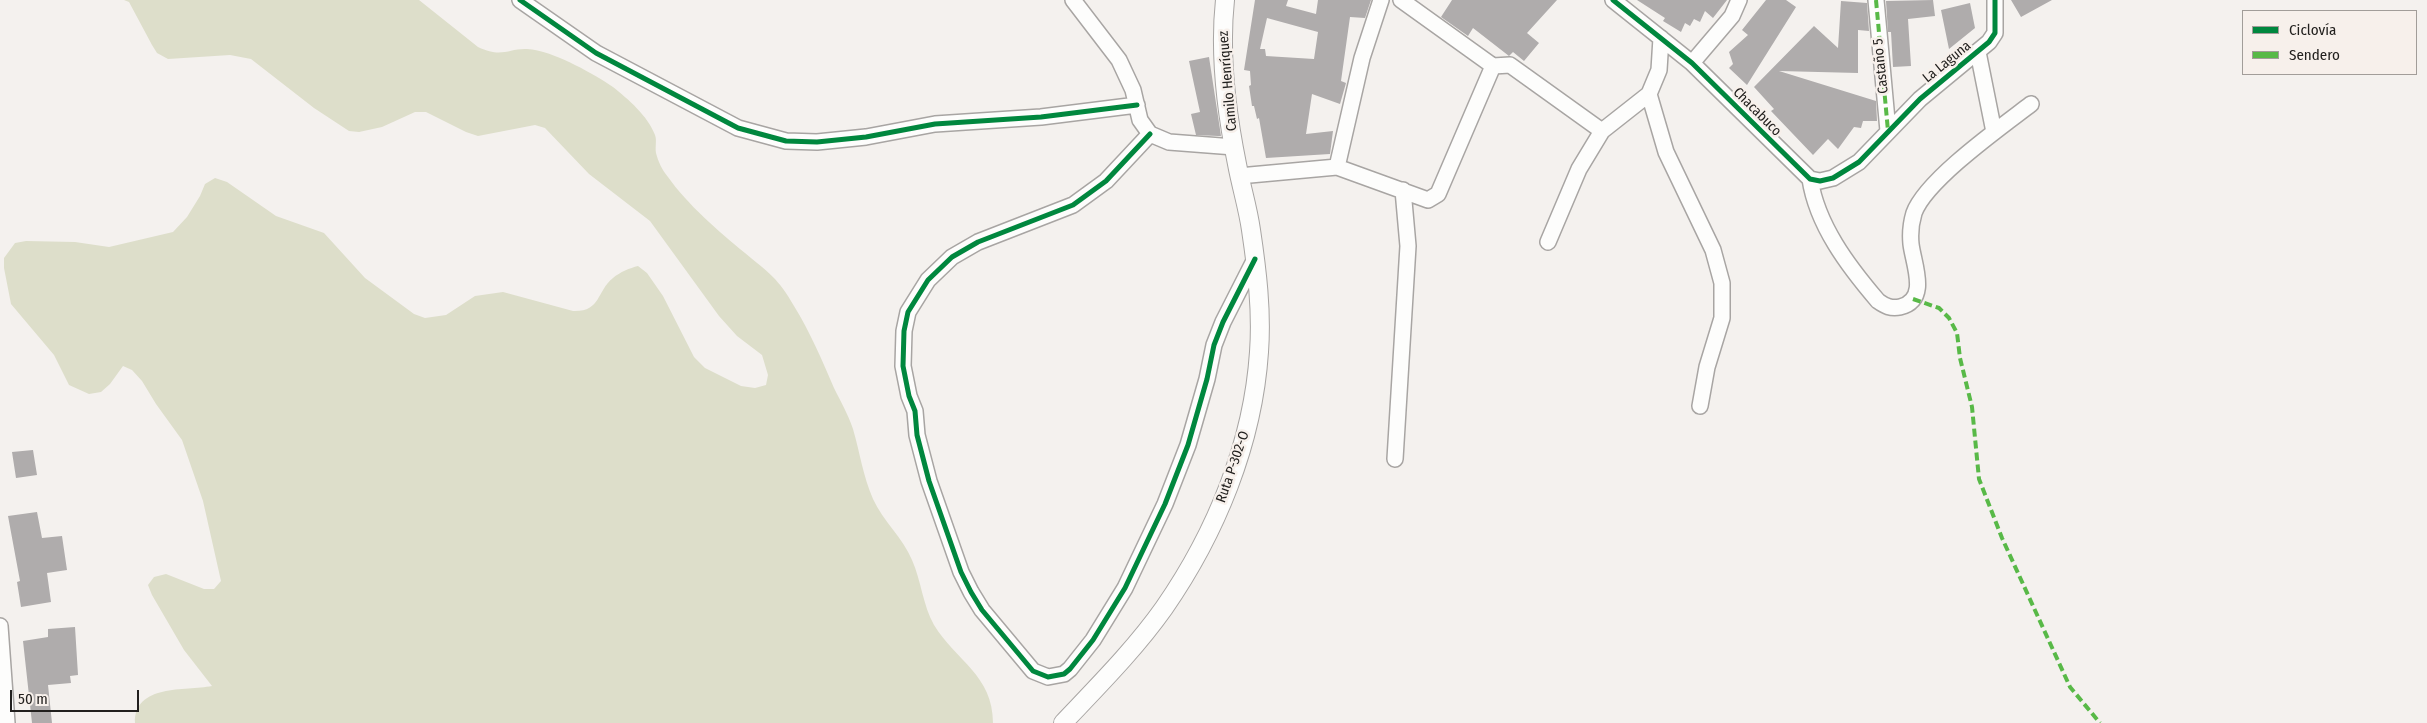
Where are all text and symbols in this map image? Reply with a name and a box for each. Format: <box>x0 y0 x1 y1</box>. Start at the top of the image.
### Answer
legend <box>2242 10 2417 75</box>
text: Ciclovía <box>2289 21 2336 39</box>
street label: Camilo Henríquez <box>1215 30 1241 132</box>
street label: Castaño 5 <box>1870 38 1892 94</box>
street label: La Laguna <box>1920 38 1974 86</box>
text: Sendero <box>2289 46 2340 64</box>
street label: Chacabuco <box>1729 84 1785 140</box>
street label: Ruta P-302-O <box>1213 429 1253 505</box>
scale bar <box>12 680 141 712</box>
text: 50 m <box>18 690 48 708</box>

